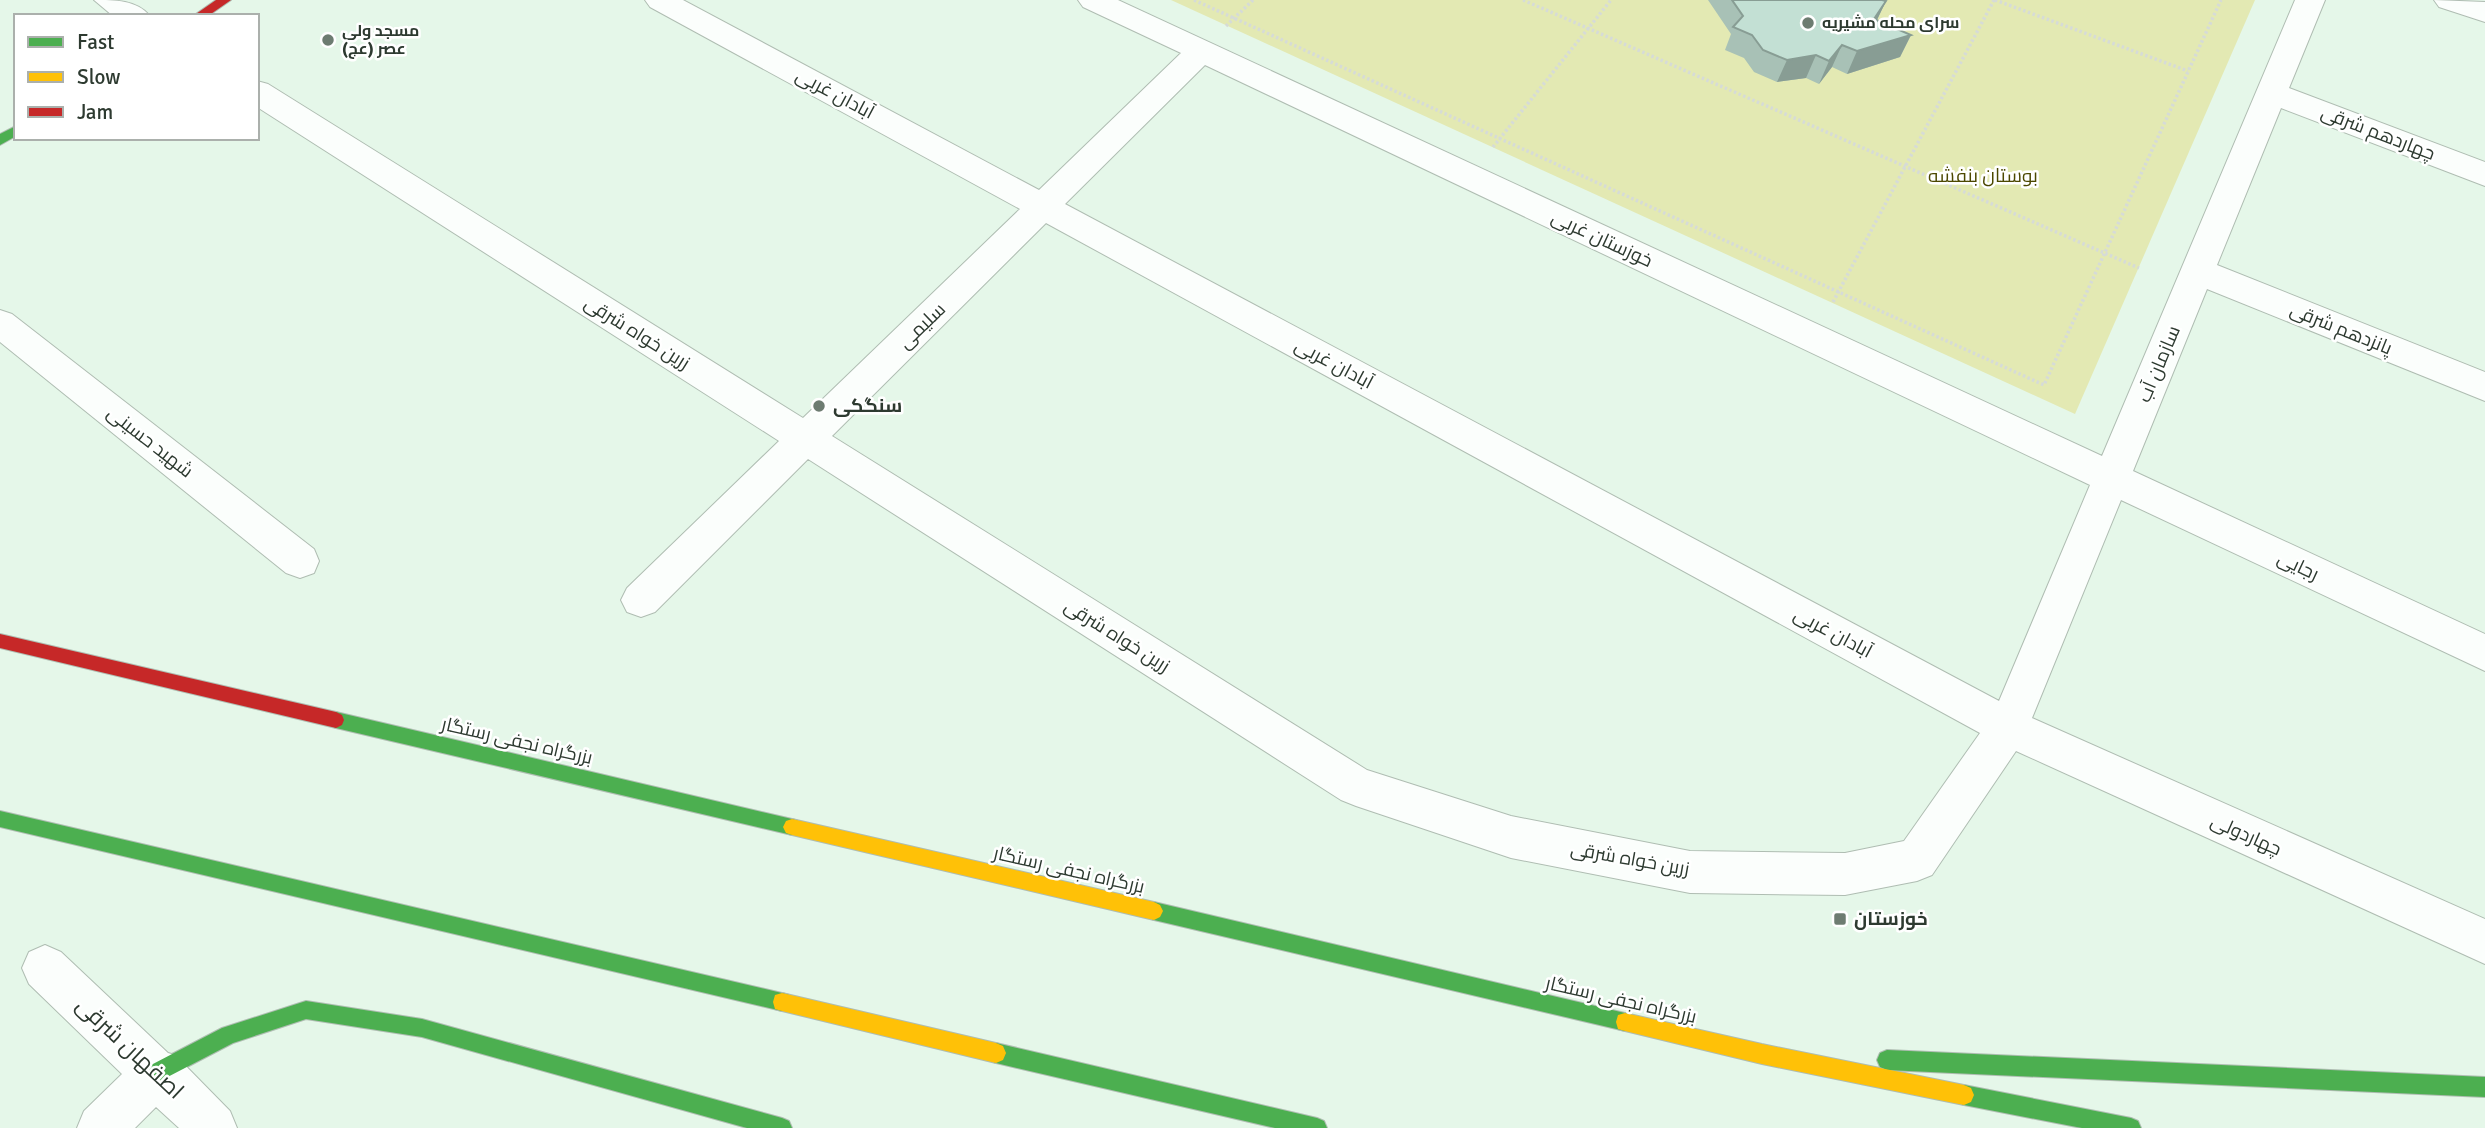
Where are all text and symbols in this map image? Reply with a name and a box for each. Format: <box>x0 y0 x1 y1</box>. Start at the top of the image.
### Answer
place label: سرای محله مشیریه <box>1822 13 1959 33</box>
legend <box>14 14 259 140</box>
marker: سرای محله مشیریه <box>1800 15 1816 31</box>
place label: مسجد ولی عصر (عج) <box>342 21 419 59</box>
text: Fast <box>77 29 114 55</box>
marker: مسجد ولی عصر (عج) <box>320 32 336 48</box>
street label: آبادان غربی <box>792 63 878 125</box>
text: Slow <box>77 64 121 90</box>
text: Jam <box>77 99 113 125</box>
street label: چهاردهم شرقی <box>2317 100 2438 167</box>
park label: بوستان بنفشه <box>1928 164 2038 188</box>
street label: خوزستان غربی <box>1547 205 1657 273</box>
street label: زرین خواه شرقی <box>580 291 694 375</box>
street label: سلیمی <box>893 298 951 354</box>
street label: پانزدهم شرقی <box>2286 298 2396 361</box>
street label: سازمان آب <box>2132 322 2186 406</box>
street label: آبادان غربی <box>1291 333 1377 395</box>
place label: سنگکی <box>833 394 902 418</box>
marker: سنگکی <box>811 398 827 414</box>
street label: شهید حسینی <box>102 401 198 483</box>
street label: رجایی <box>2273 546 2323 586</box>
street label: زرین خواه شرقی <box>1060 594 1174 678</box>
street label: آبادان غربی <box>1790 602 1876 664</box>
street label: بزرگراه نجفی رستگار <box>438 712 595 770</box>
street label: چهاردولی <box>2207 809 2285 861</box>
street label: زرین خواه شرقی <box>1569 837 1691 881</box>
street label: بزرگراه نجفی رستگار <box>990 841 1147 899</box>
place label: خوزستان <box>1854 907 1928 931</box>
marker: خوزستان <box>1832 911 1848 927</box>
street label: بزرگراه نجفی رستگار <box>1542 971 1699 1029</box>
street label: اصفهان شرقی <box>70 991 190 1105</box>

